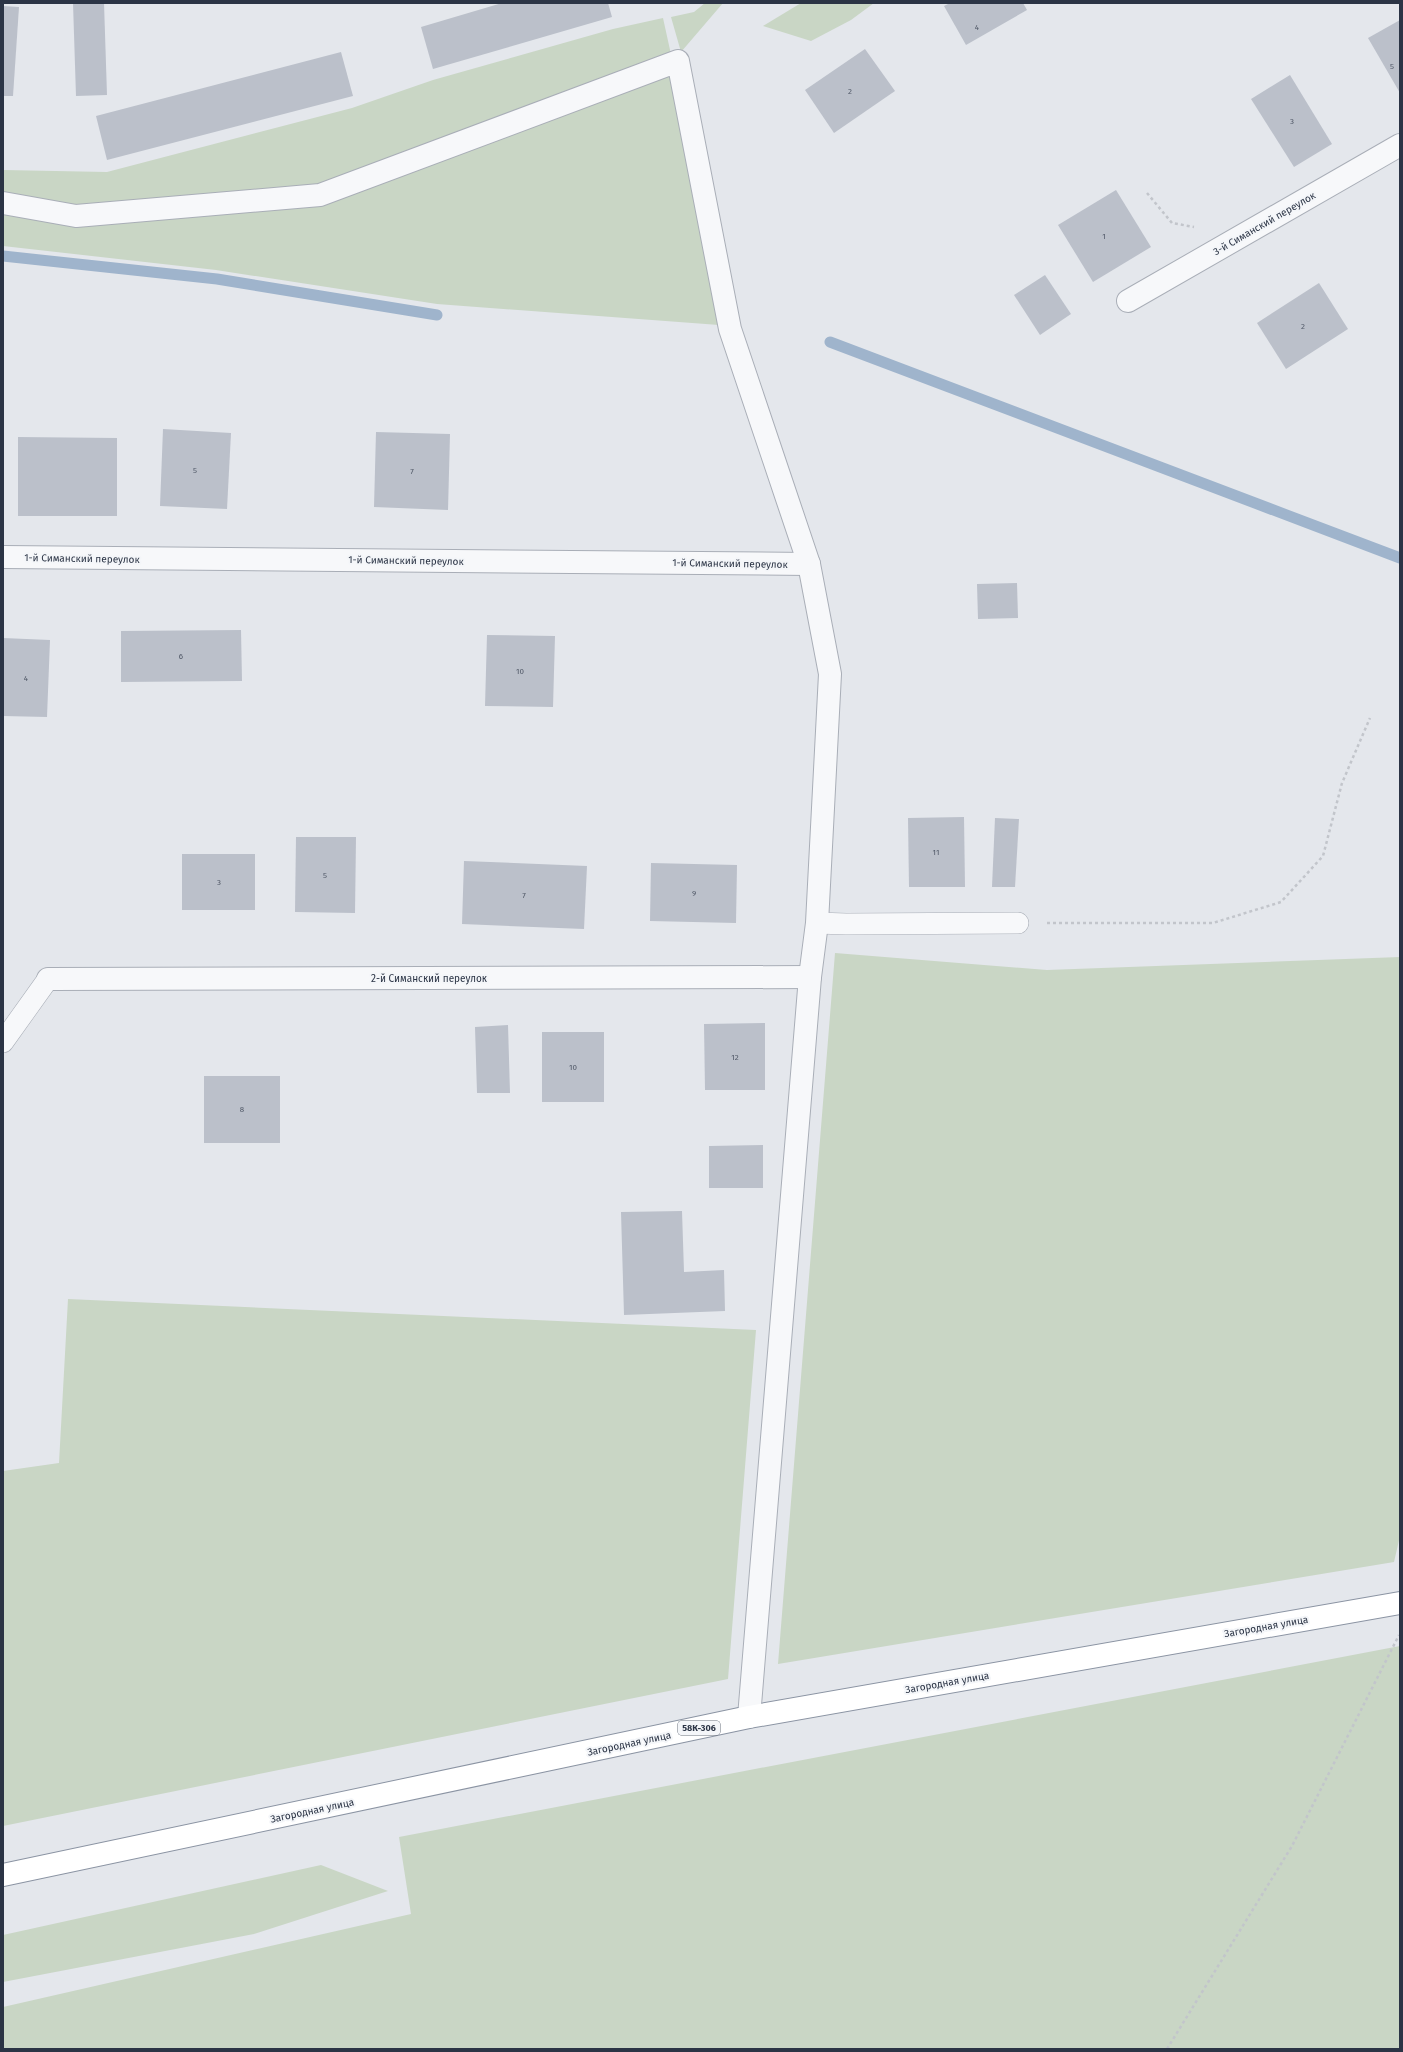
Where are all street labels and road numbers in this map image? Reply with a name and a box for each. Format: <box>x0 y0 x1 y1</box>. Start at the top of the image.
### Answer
street label: 3-й Симанский переулок <box>1211 189 1318 258</box>
street label: 1-й Симанский переулок <box>24 552 141 566</box>
street label: 1-й Симанский переулок <box>348 554 465 568</box>
street label: 1-й Симанский переулок <box>672 557 789 571</box>
street label: 2-й Симанский переулок <box>371 973 488 985</box>
street label: Загородная улица <box>1223 1614 1309 1640</box>
street label: Загородная улица <box>904 1670 990 1696</box>
road number: 58К-306 <box>678 1721 720 1735</box>
street label: Загородная улица <box>586 1729 672 1759</box>
street label: Загородная улица <box>269 1796 355 1826</box>

